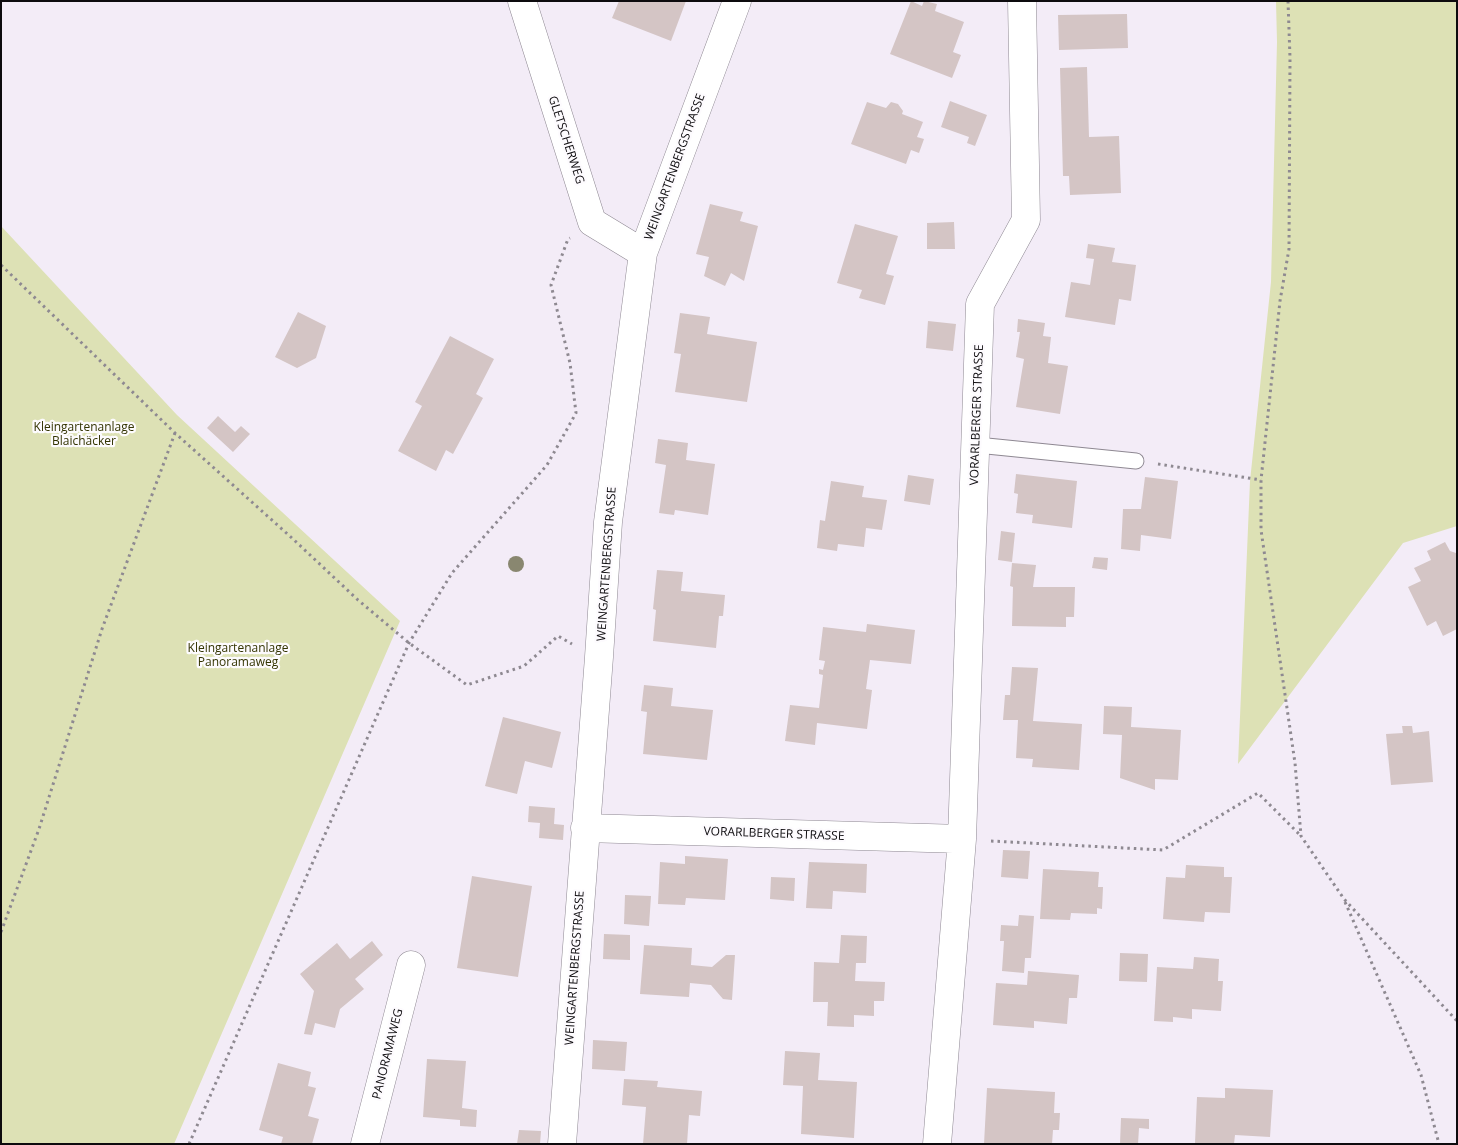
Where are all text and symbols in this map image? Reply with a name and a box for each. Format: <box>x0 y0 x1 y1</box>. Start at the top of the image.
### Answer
street label: WEINGARTENBERGSTRASSE <box>642 92 708 242</box>
street label: GLETSCHERWEG <box>545 94 587 186</box>
street label: VORARLBERGER STRASSE <box>967 344 987 486</box>
park label: Kleingartenanlage Blaichäcker <box>34 421 134 449</box>
street label: WEINGARTENBERGSTRASSE <box>594 486 620 642</box>
park label: Kleingartenanlage Panoramaweg <box>188 642 288 670</box>
street label: VORARLBERGER STRASSE <box>703 824 845 844</box>
street label: WEINGARTENBERGSTRASSE <box>562 890 588 1046</box>
street label: PANORAMAWEG <box>370 1007 406 1101</box>

